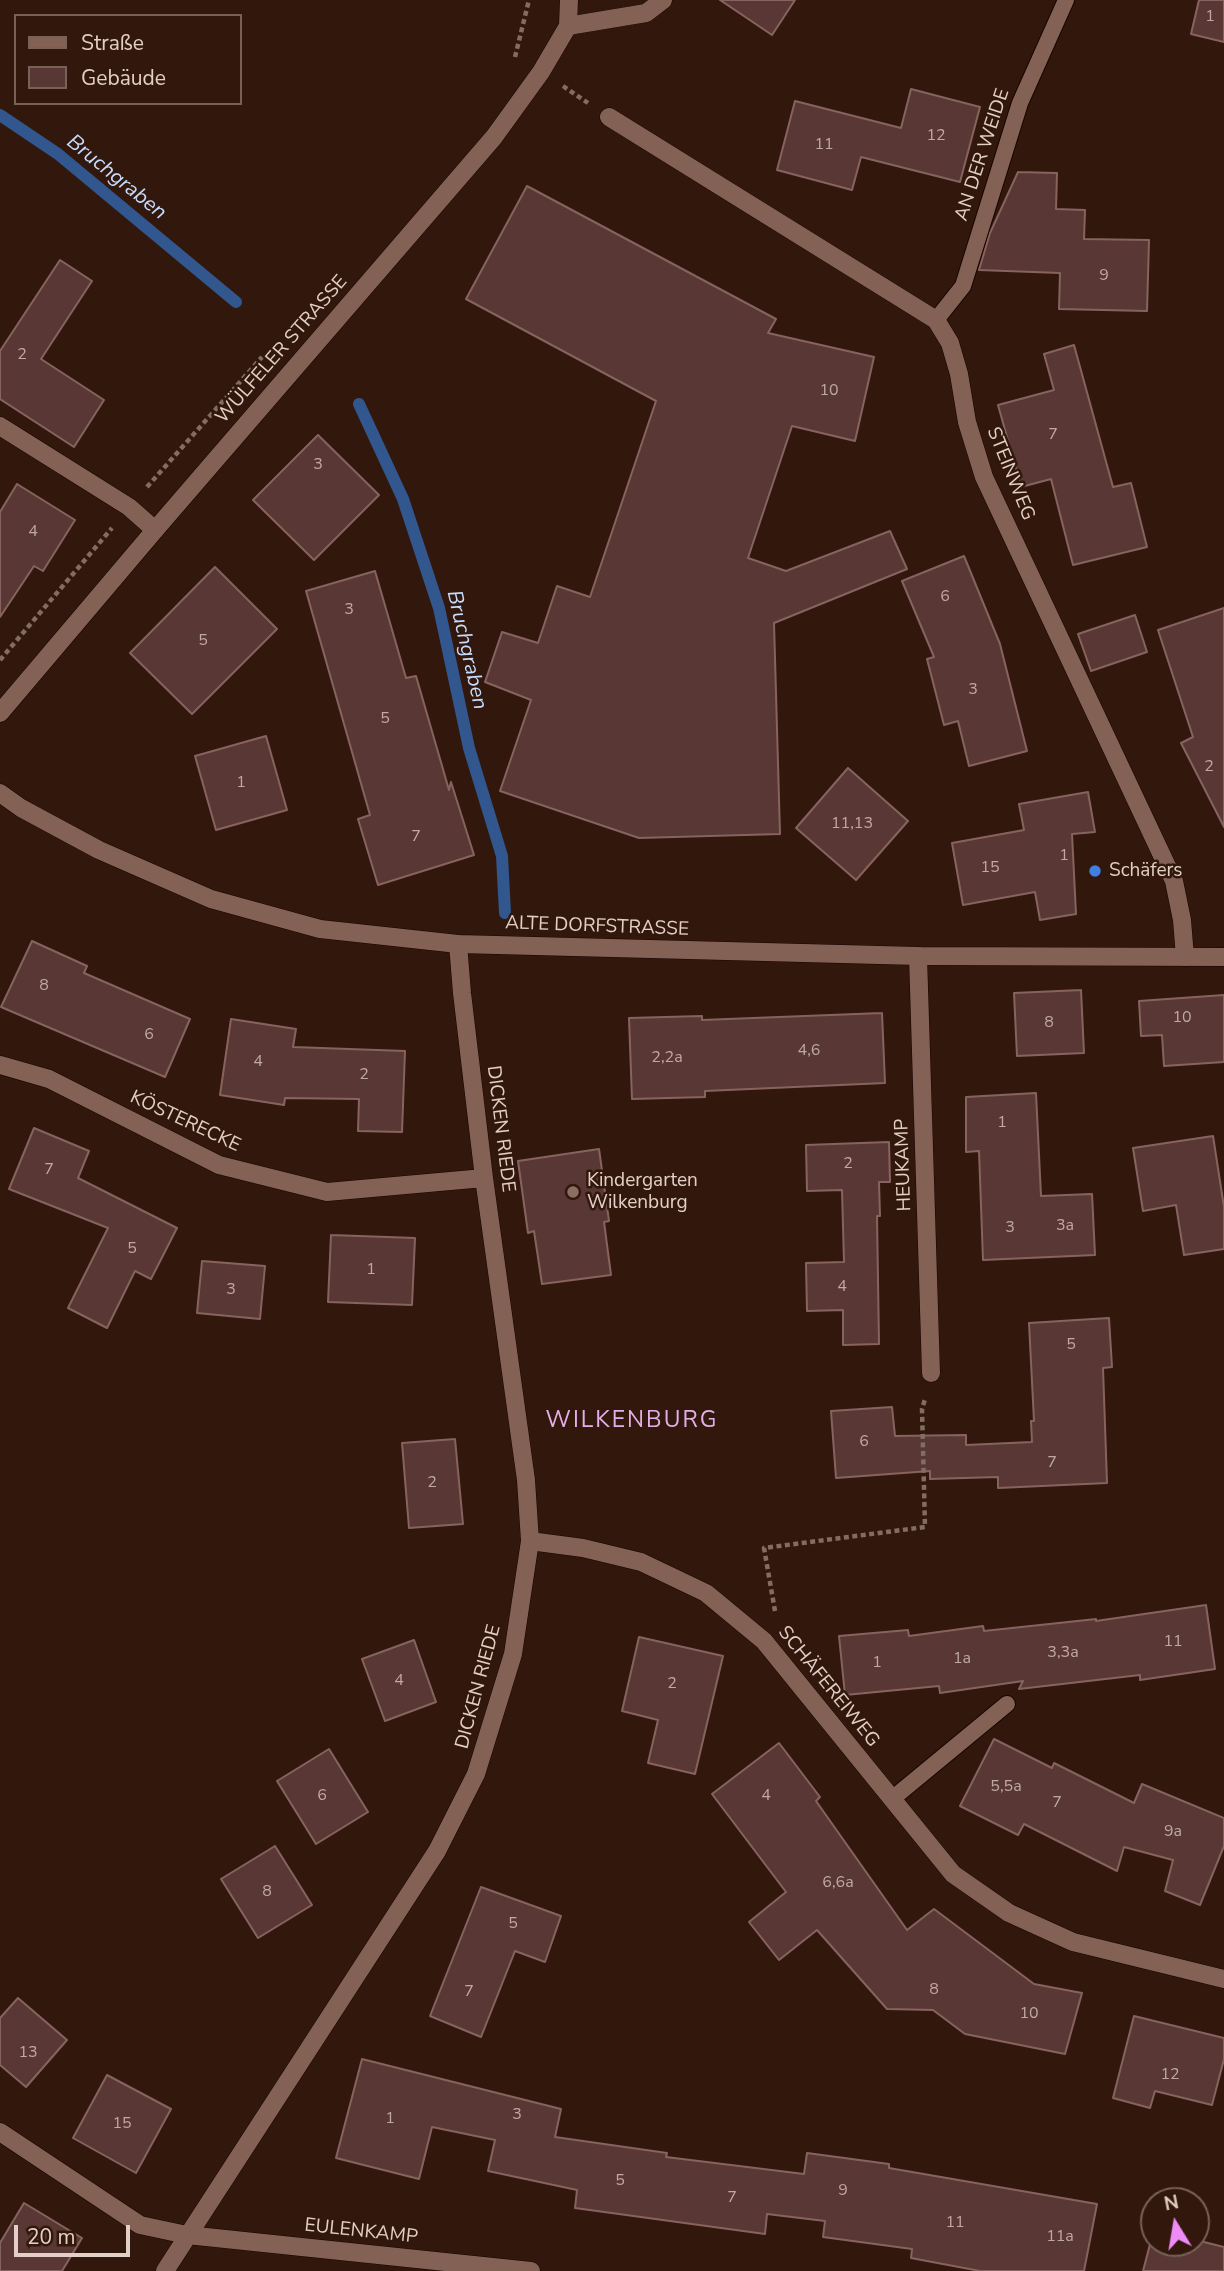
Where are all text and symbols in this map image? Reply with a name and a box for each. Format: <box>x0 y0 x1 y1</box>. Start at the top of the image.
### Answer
house number: 1 <box>1205 7 1215 27</box>
legend <box>14 14 242 105</box>
text: Straße <box>81 29 144 57</box>
text: Gebäude <box>81 64 166 92</box>
street label: AN DER WEIDE <box>951 86 1015 224</box>
house number: 12 <box>926 126 946 146</box>
water label: Bruchgraben <box>61 130 171 226</box>
house number: 11 <box>814 135 834 155</box>
house number: 9 <box>1099 266 1109 286</box>
street label: WÜLFELER STRASSE <box>211 271 353 429</box>
house number: 2 <box>17 345 27 365</box>
house number: 10 <box>819 381 839 401</box>
street label: STEINWEG <box>981 424 1039 524</box>
house number: 7 <box>1048 425 1058 445</box>
house number: 3 <box>313 455 323 475</box>
house number: 4 <box>28 522 38 542</box>
house number: 6 <box>940 587 950 607</box>
water label: Bruchgraben <box>440 588 492 712</box>
house number: 3 <box>344 600 354 620</box>
house number: 5 <box>198 631 208 651</box>
house number: 3 <box>968 680 978 700</box>
house number: 5 <box>380 709 390 729</box>
house number: 2 <box>1204 757 1214 777</box>
house number: 1 <box>236 773 246 793</box>
house number: 11,13 <box>831 814 873 834</box>
house number: 7 <box>411 827 421 847</box>
house number: 1 <box>1059 846 1069 866</box>
house number: 15 <box>980 858 1000 878</box>
place label: Schäfers <box>1109 860 1182 882</box>
marker: Schäfers <box>1087 863 1103 879</box>
street label: ALTE DORFSTRASSE <box>505 912 689 942</box>
house number: 8 <box>39 976 49 996</box>
house number: 10 <box>1172 1008 1192 1028</box>
house number: 8 <box>1044 1013 1054 1033</box>
house number: 6 <box>144 1025 154 1045</box>
house number: 4,6 <box>798 1041 820 1061</box>
house number: 2,2a <box>651 1048 683 1068</box>
house number: 4 <box>253 1052 263 1072</box>
street label: DICKEN RIEDE <box>481 1064 519 1194</box>
house number: 2 <box>359 1065 369 1085</box>
street label: KÖSTERECKE <box>126 1086 244 1158</box>
house number: 1 <box>997 1113 1007 1133</box>
street label: HEUKAMP <box>891 1118 917 1212</box>
house number: 2 <box>843 1154 853 1174</box>
house number: 7 <box>44 1160 54 1180</box>
place label: Kindergarten Wilkenburg <box>587 1170 698 1214</box>
marker: Kindergarten Wilkenburg <box>565 1184 581 1200</box>
house number: 3a <box>1056 1216 1074 1236</box>
house number: 3 <box>1005 1218 1015 1238</box>
house number: 5 <box>127 1239 137 1259</box>
house number: 1 <box>366 1260 376 1280</box>
house number: 4 <box>837 1277 847 1297</box>
house number: 3 <box>226 1280 236 1300</box>
house number: 5 <box>1066 1335 1076 1355</box>
district label: WILKENBURG <box>547 1407 717 1435</box>
house number: 6 <box>859 1432 869 1452</box>
house number: 7 <box>1047 1453 1057 1473</box>
house number: 2 <box>427 1473 437 1493</box>
street label: DICKEN RIEDE <box>451 1622 507 1752</box>
street label: SCHÄFEREIWEG <box>772 1622 884 1752</box>
house number: 11 <box>1163 1632 1183 1652</box>
house number: 3,3a <box>1047 1643 1079 1663</box>
house number: 1a <box>953 1649 971 1669</box>
house number: 1 <box>872 1653 882 1673</box>
house number: 4 <box>394 1671 404 1691</box>
house number: 2 <box>667 1674 677 1694</box>
house number: 5,5a <box>990 1777 1022 1797</box>
house number: 6 <box>317 1786 327 1806</box>
house number: 4 <box>761 1786 771 1806</box>
house number: 7 <box>1052 1793 1062 1813</box>
house number: 9a <box>1164 1822 1182 1842</box>
house number: 6,6a <box>822 1873 854 1893</box>
house number: 8 <box>262 1882 272 1902</box>
house number: 5 <box>508 1914 518 1934</box>
house number: 8 <box>929 1980 939 2000</box>
house number: 7 <box>464 1982 474 2002</box>
house number: 10 <box>1019 2004 1039 2024</box>
house number: 13 <box>18 2043 38 2063</box>
house number: 12 <box>1160 2065 1180 2085</box>
house number: 3 <box>512 2105 522 2125</box>
house number: 1 <box>385 2109 395 2129</box>
house number: 15 <box>112 2114 132 2134</box>
house number: 5 <box>615 2171 625 2191</box>
house number: 9 <box>838 2181 848 2201</box>
north arrow <box>1140 2187 1210 2257</box>
house number: 7 <box>727 2188 737 2208</box>
text: N <box>1162 2189 1181 2217</box>
scale bar <box>18 2212 133 2256</box>
house number: 11 <box>945 2213 965 2233</box>
street label: EULENKAMP <box>303 2215 419 2249</box>
text: 20 m <box>27 2223 76 2251</box>
house number: 11a <box>1046 2227 1074 2247</box>

